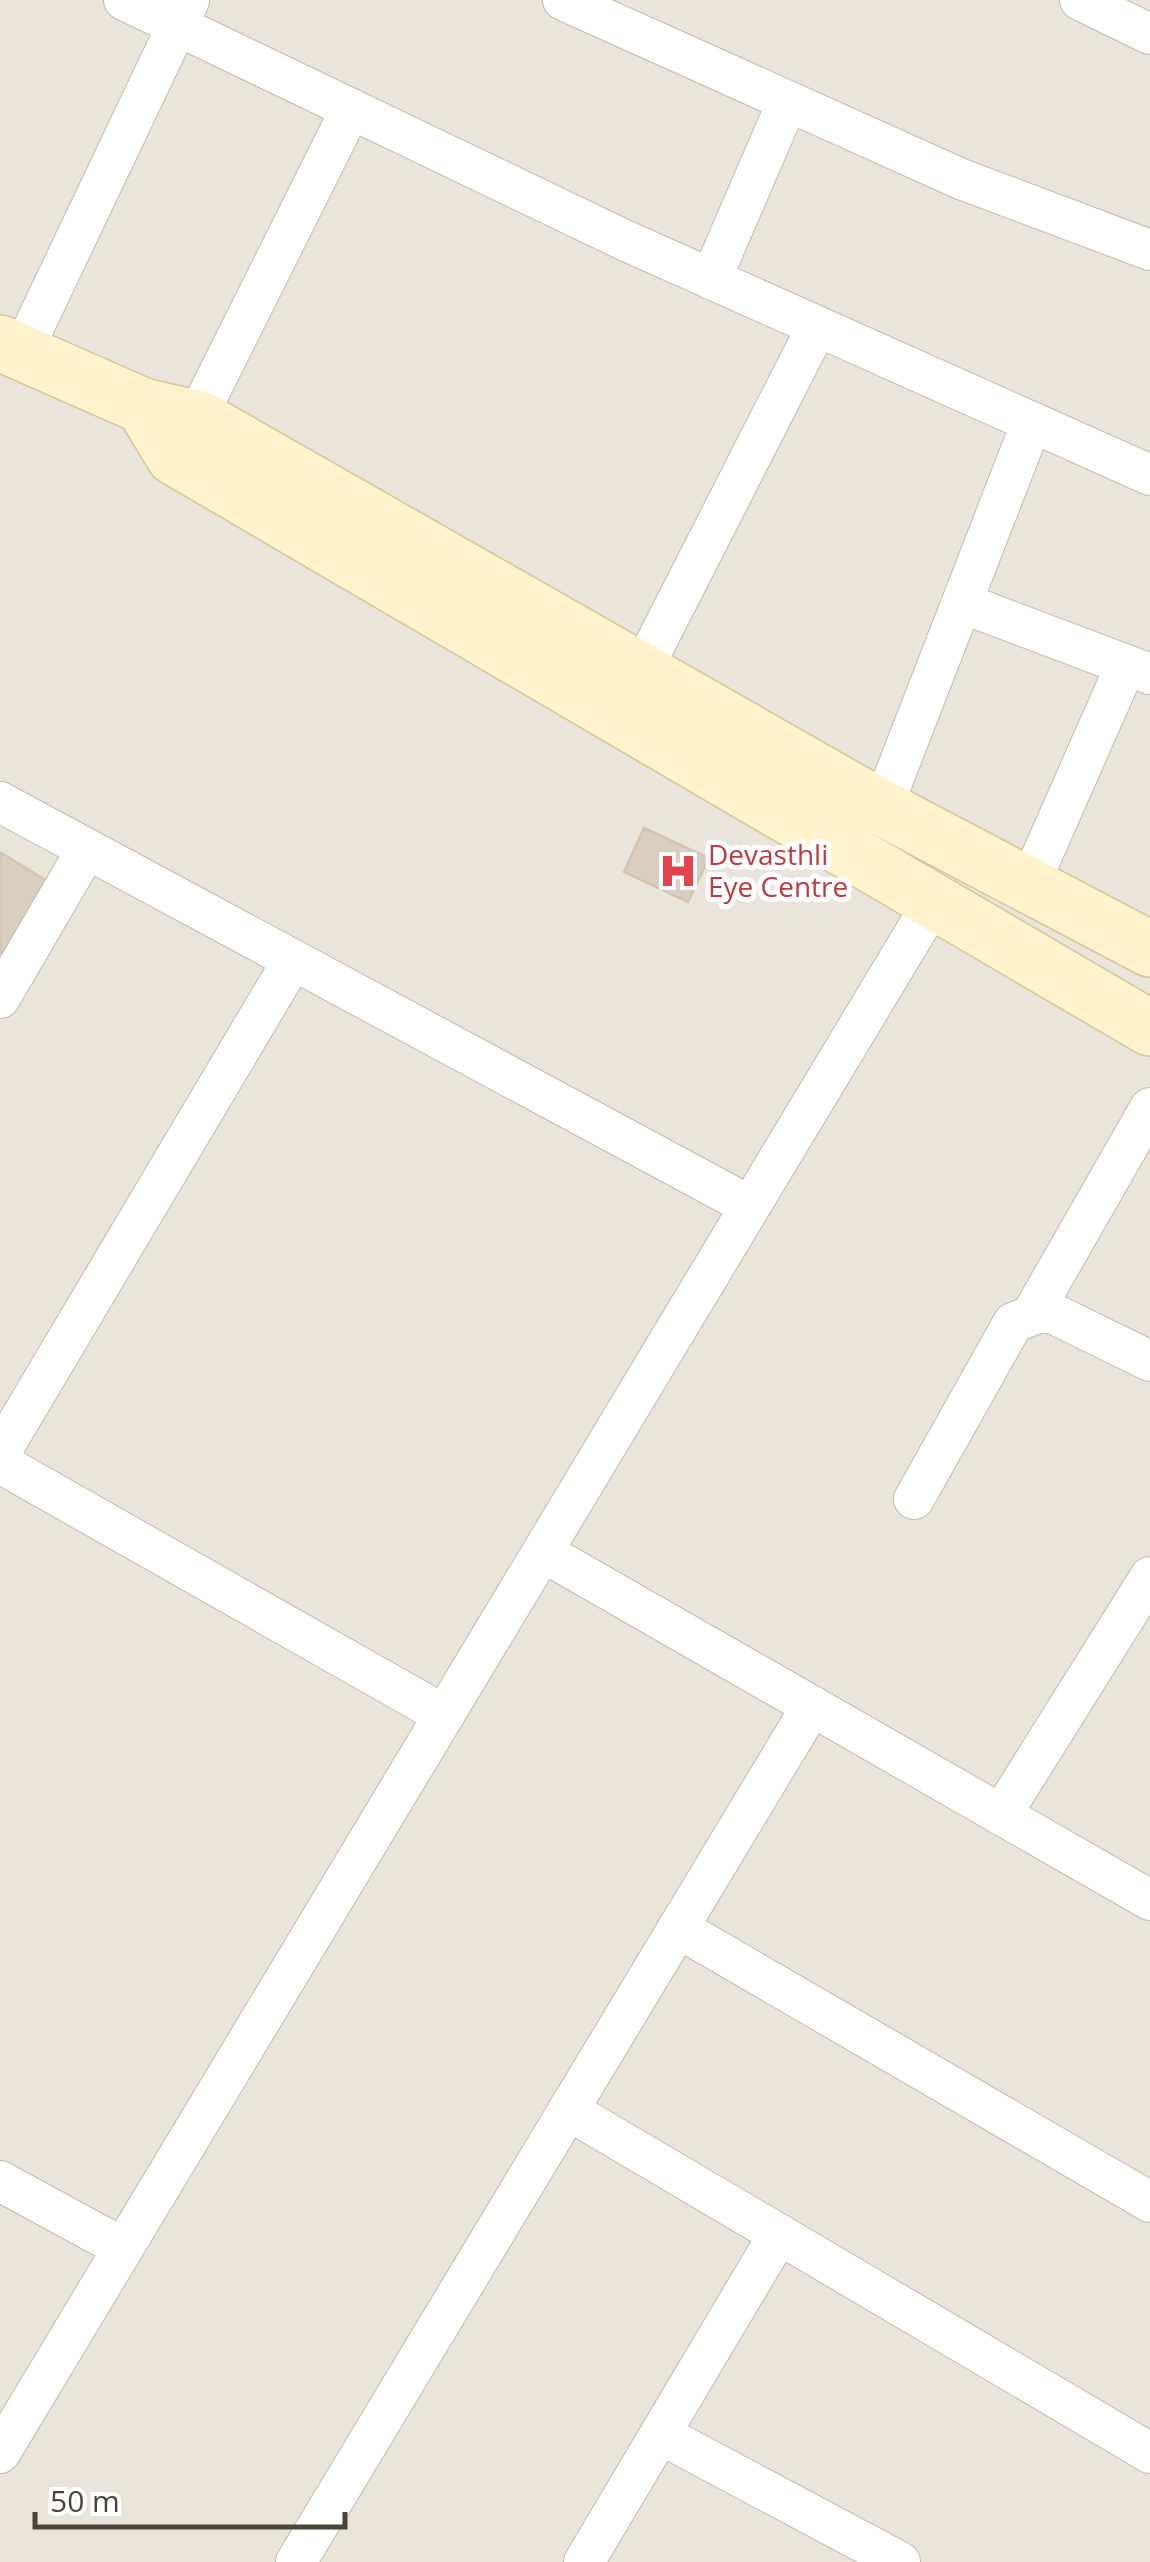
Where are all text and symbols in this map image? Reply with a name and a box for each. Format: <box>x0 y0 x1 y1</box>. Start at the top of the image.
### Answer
place label: Devasthli Eye Centre <box>708 835 848 905</box>
hospital icon: Devasthli Eye Centre <box>657 850 699 892</box>
scale bar <box>35 2467 345 2529</box>
text: 50 m <box>50 2480 120 2521</box>

